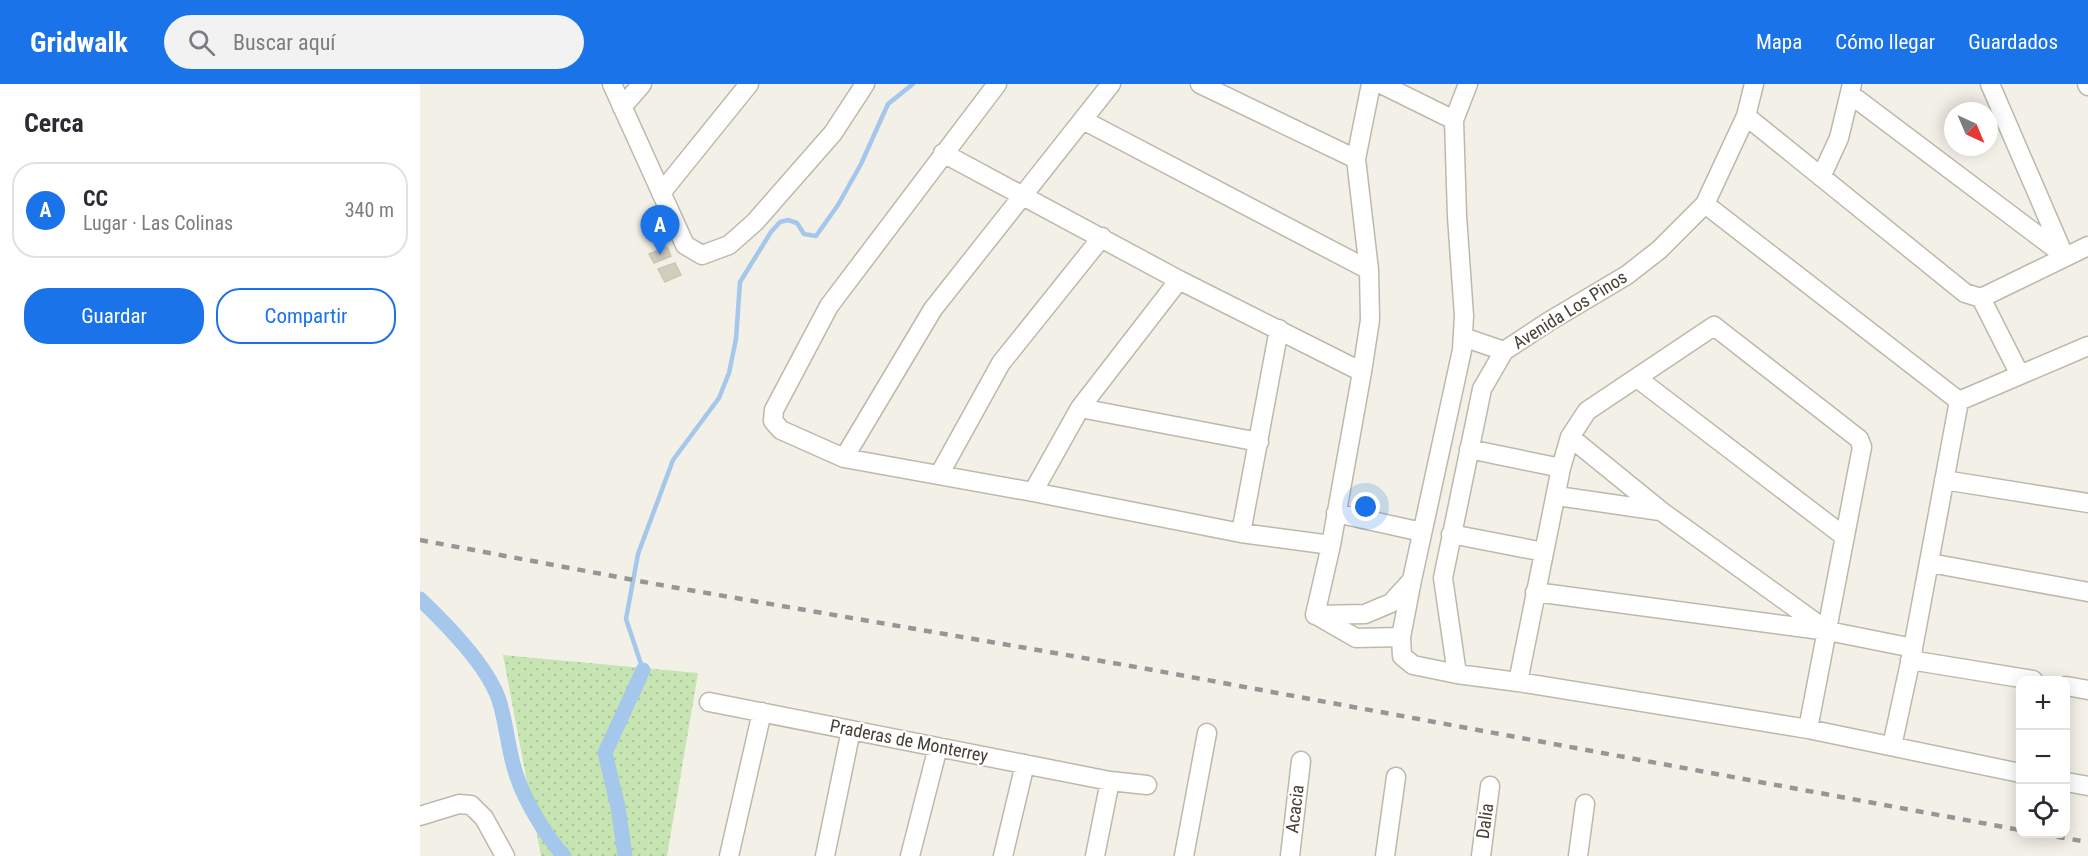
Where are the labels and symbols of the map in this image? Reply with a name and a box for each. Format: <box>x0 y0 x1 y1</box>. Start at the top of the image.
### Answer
north arrow <box>1944 102 1998 156</box>
pin: A <box>640 206 680 255</box>
street label: Avenida Los Pinos <box>1509 266 1631 353</box>
your location <box>1351 492 1380 521</box>
street label: Praderas de Monterrey <box>828 715 990 766</box>
street label: Acacia <box>1281 784 1308 834</box>
street label: Dalia <box>1472 802 1497 840</box>

